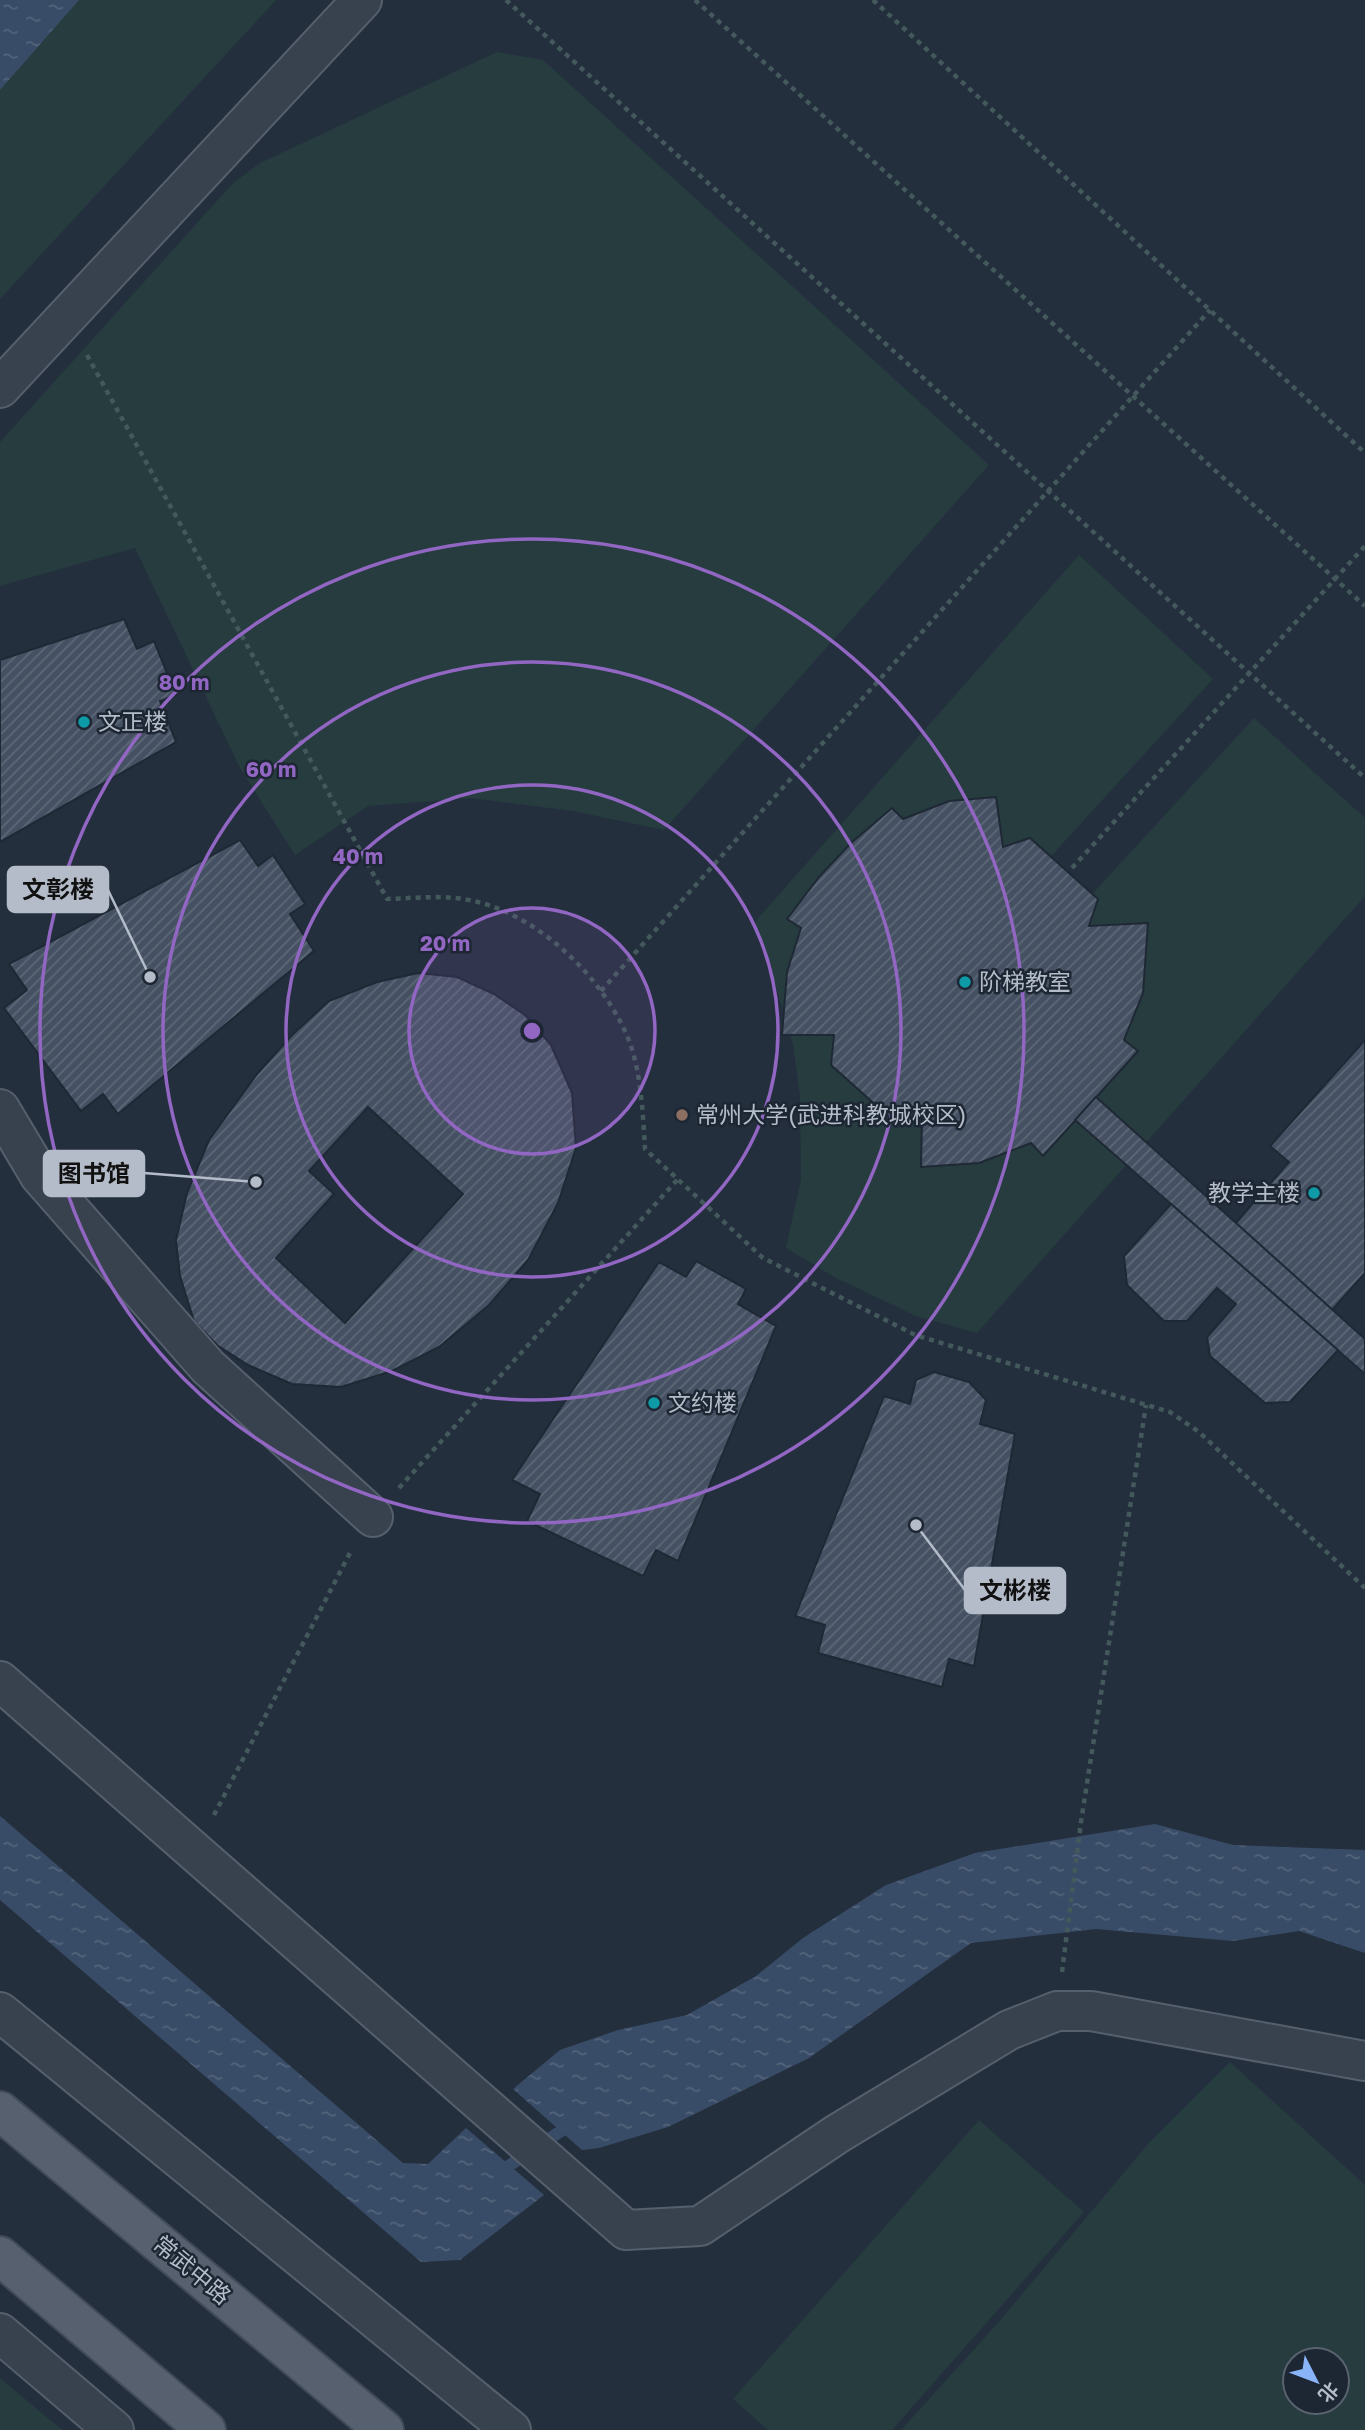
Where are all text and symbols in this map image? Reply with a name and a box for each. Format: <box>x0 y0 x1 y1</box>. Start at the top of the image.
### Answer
text: 80 m <box>159 669 209 695</box>
place label: 文正楼 <box>98 707 167 735</box>
marker: 文正楼 <box>76 714 92 730</box>
text: 60 m <box>246 756 296 782</box>
text: 40 m <box>333 843 383 869</box>
callout: 文彰楼 <box>8 867 108 912</box>
text: 文彰楼 <box>22 874 94 903</box>
text: 20 m <box>420 930 470 956</box>
place label: 阶梯教室 <box>979 967 1071 995</box>
marker: 阶梯教室 <box>957 974 973 990</box>
centre of rings <box>520 1019 544 1043</box>
place label: 常州大学(武进科教城校区) <box>696 1100 966 1128</box>
marker: 常州大学(武进科教城校区) <box>674 1107 690 1123</box>
callout: 图书馆 <box>44 1151 144 1196</box>
text: 图书馆 <box>58 1158 130 1187</box>
place label: 教学主楼 <box>1208 1178 1300 1206</box>
marker: 教学主楼 <box>1306 1185 1322 1201</box>
place label: 文约楼 <box>668 1388 737 1416</box>
marker: 文约楼 <box>646 1395 662 1411</box>
callout: 文彬楼 <box>965 1568 1065 1613</box>
text: 文彬楼 <box>979 1575 1051 1604</box>
street label: 常武中路 <box>148 2229 237 2310</box>
north arrow <box>1281 2346 1351 2416</box>
text: 北 <box>1314 2378 1344 2407</box>

